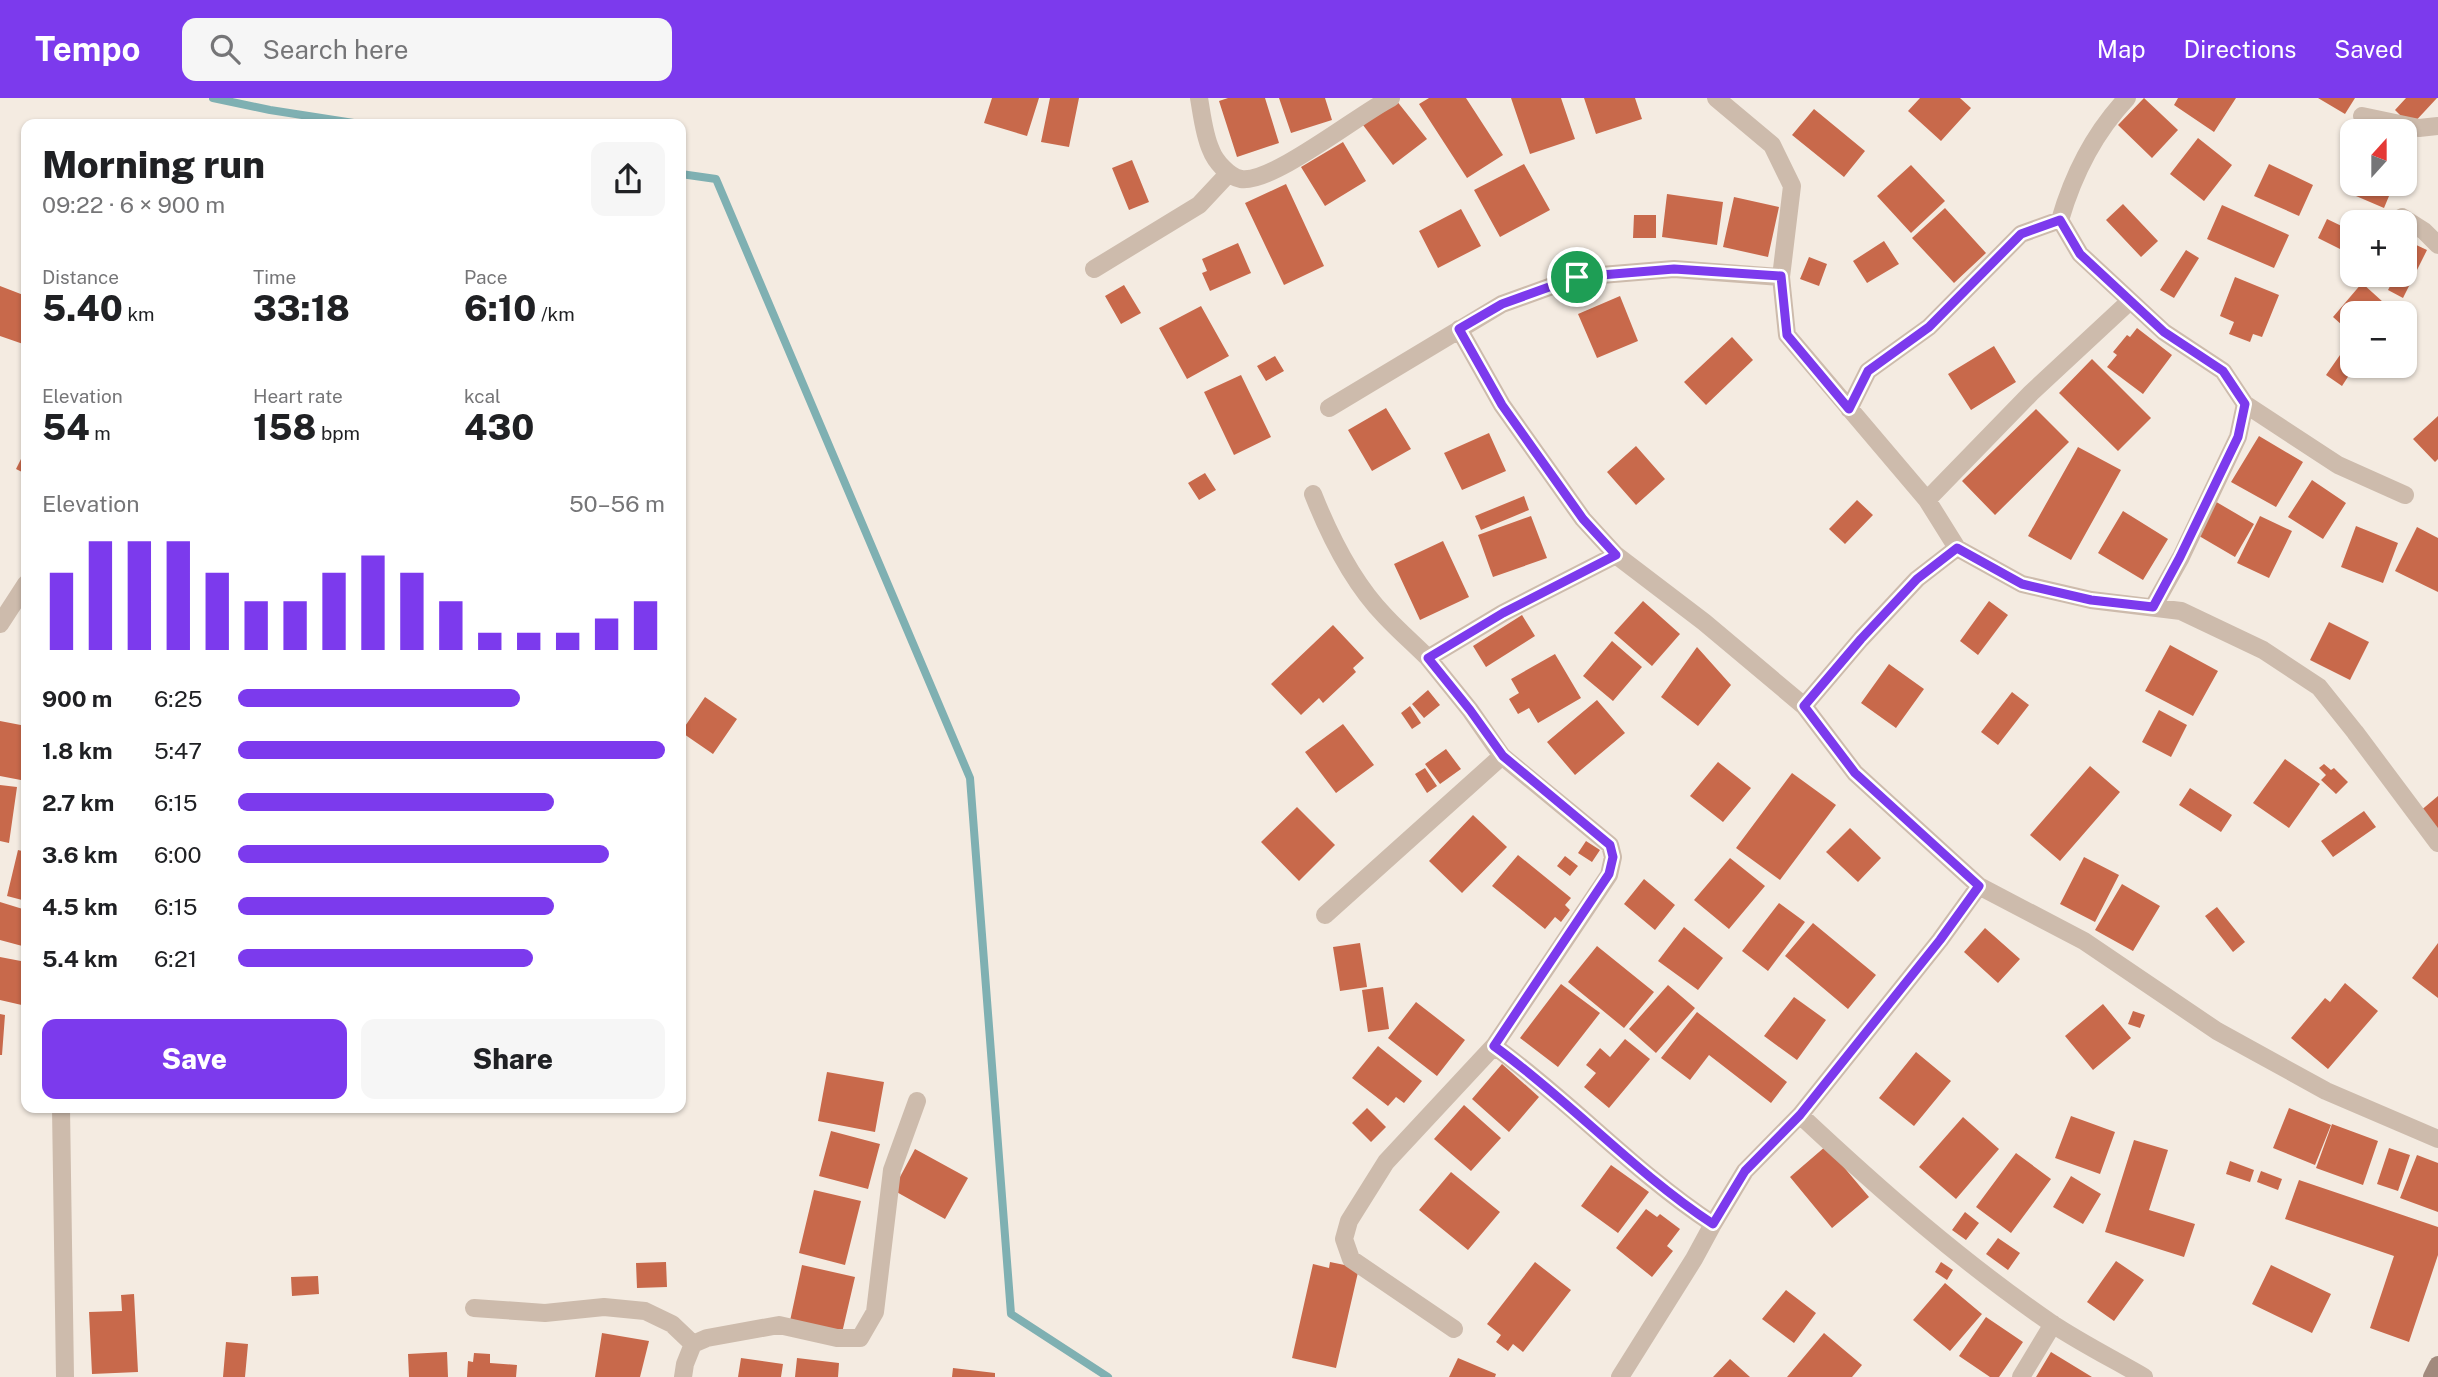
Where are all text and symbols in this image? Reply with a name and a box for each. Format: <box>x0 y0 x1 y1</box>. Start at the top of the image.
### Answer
search box <box>182 18 672 81</box>
text: Tempo <box>35 30 140 68</box>
icon: search <box>206 30 244 68</box>
text: Search here <box>262 34 408 65</box>
text: Map <box>2097 35 2146 63</box>
text: Directions <box>2184 35 2296 63</box>
text: Saved <box>2334 35 2403 63</box>
north arrow <box>2340 119 2417 196</box>
map controls <box>2340 119 2417 378</box>
text: Morning run <box>42 142 265 187</box>
button: share <box>591 142 665 216</box>
text: 09:22 · 6 × 900 m <box>42 191 225 218</box>
button: + <box>2340 210 2417 287</box>
pin <box>1547 247 1607 307</box>
icon: arrive <box>1558 258 1596 296</box>
text: Distance <box>42 266 119 288</box>
text: Time <box>253 266 296 288</box>
text: Pace <box>464 266 507 288</box>
text: 5.40 <box>42 288 123 329</box>
text: 33:18 <box>253 288 350 329</box>
text: 6:10 <box>464 288 536 329</box>
button: − <box>2340 301 2417 378</box>
text: km <box>123 303 155 325</box>
text: /km <box>536 303 575 325</box>
text: Elevation <box>42 385 123 407</box>
text: Heart rate <box>253 385 343 407</box>
text: kcal <box>464 385 501 407</box>
text: 54 <box>42 407 90 448</box>
text: 158 <box>253 407 316 448</box>
text: 430 <box>464 407 534 448</box>
text: m <box>90 422 111 444</box>
text: bpm <box>316 422 360 444</box>
text: Elevation <box>42 490 140 517</box>
text: 50–56 m <box>569 490 665 517</box>
text: 900 m <box>42 685 112 712</box>
text: 6:25 <box>154 685 202 712</box>
text: 1.8 km <box>42 737 113 764</box>
text: 5:47 <box>154 737 202 764</box>
text: 2.7 km <box>42 789 114 816</box>
text: 6:15 <box>154 789 198 816</box>
text: 3.6 km <box>42 841 118 868</box>
text: 6:00 <box>154 841 202 868</box>
text: 4.5 km <box>42 893 118 920</box>
text: 6:15 <box>154 893 198 920</box>
text: 5.4 km <box>42 945 118 972</box>
text: 6:21 <box>154 945 197 972</box>
button: Save <box>42 1019 347 1099</box>
button: Share <box>361 1019 665 1099</box>

